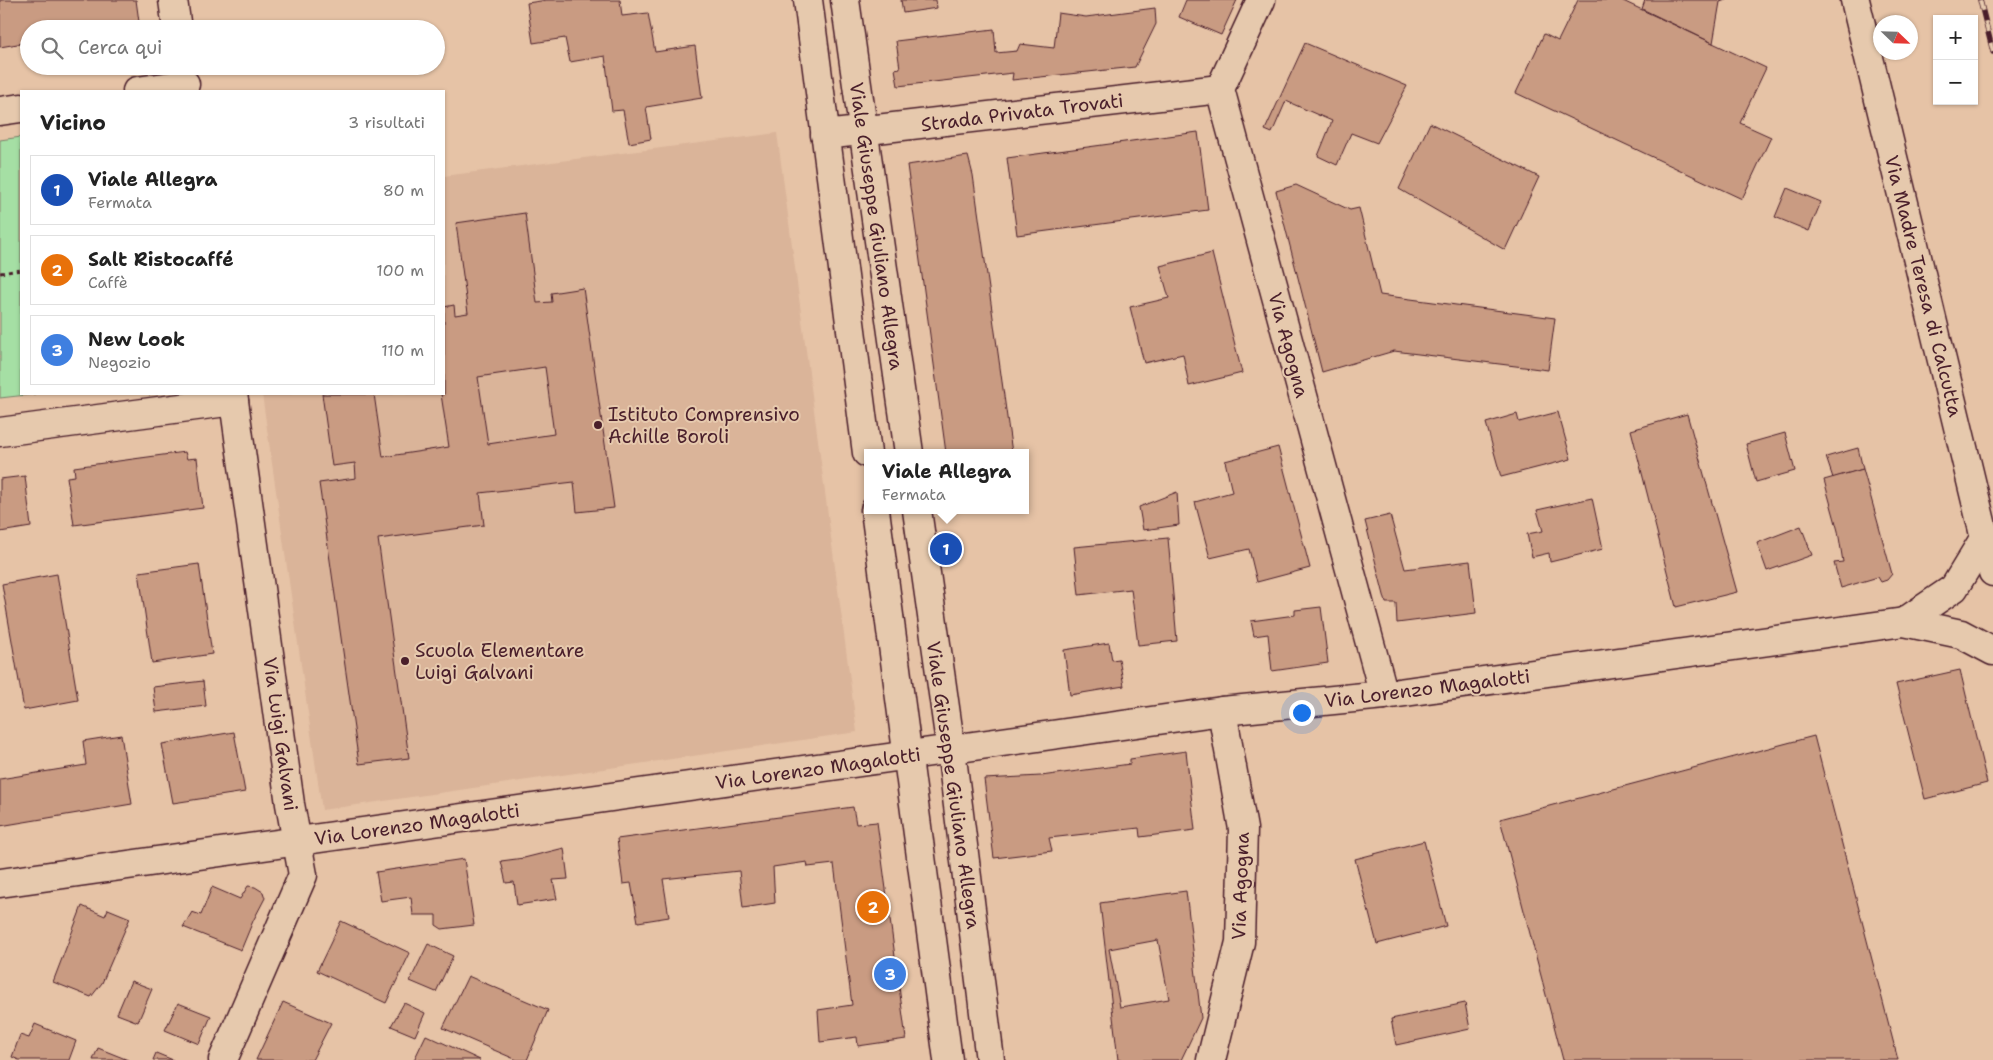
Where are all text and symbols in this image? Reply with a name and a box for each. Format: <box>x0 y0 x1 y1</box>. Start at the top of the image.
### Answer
north arrow <box>1873 15 1918 60</box>
map controls <box>1933 15 1978 105</box>
button: + <box>1933 15 1978 60</box>
search box <box>20 20 445 75</box>
icon: search <box>38 34 66 62</box>
text: Cerca qui <box>78 35 162 60</box>
button: − <box>1933 60 1978 105</box>
street label: Viale Giuseppe Giuliano Allegra <box>844 81 909 372</box>
street label: Strada Privata Trovati <box>919 88 1125 137</box>
text: Vicino <box>40 109 106 137</box>
text: 3 risultati <box>348 112 425 133</box>
street label: Via Madre Teresa di Calcutta <box>1879 153 1968 420</box>
text: Viale Allegra <box>88 167 217 192</box>
text: 1 <box>53 180 61 201</box>
text: 80 m <box>383 180 424 201</box>
text: Fermata <box>88 192 152 213</box>
text: Salt Ristocaffé <box>88 247 234 272</box>
text: 2 <box>51 260 63 281</box>
text: 100 m <box>376 260 424 281</box>
text: Caffè <box>88 272 128 293</box>
street label: Via Agogna <box>1262 290 1315 401</box>
text: New Look <box>88 327 185 352</box>
text: 3 <box>51 340 63 361</box>
text: 110 m <box>381 340 424 361</box>
text: Negozio <box>88 352 151 373</box>
place label: Istituto Comprensivo Achille Boroli <box>608 402 800 449</box>
marker: Istituto Comprensivo Achille Boroli <box>592 419 604 431</box>
popup <box>864 449 1029 514</box>
text: Viale Allegra <box>882 459 1011 484</box>
text: Fermata <box>882 484 946 505</box>
pin: 1 <box>930 530 962 568</box>
place label: Scuola Elementare Luigi Galvani <box>415 638 585 685</box>
street label: Viale Giuseppe Giuliano Allegra <box>921 640 986 931</box>
marker: Scuola Elementare Luigi Galvani <box>399 655 411 667</box>
street label: Via Luigi Galvani <box>257 656 304 813</box>
street label: Via Lorenzo Magalotti <box>1323 663 1531 714</box>
your location <box>1289 700 1315 726</box>
street label: Via Lorenzo Magalotti <box>714 742 922 795</box>
street label: Via Lorenzo Magalotti <box>313 798 521 851</box>
street label: Via Agogna <box>1226 831 1255 940</box>
pin: 2 <box>857 888 889 926</box>
pin: 3 <box>874 955 906 993</box>

